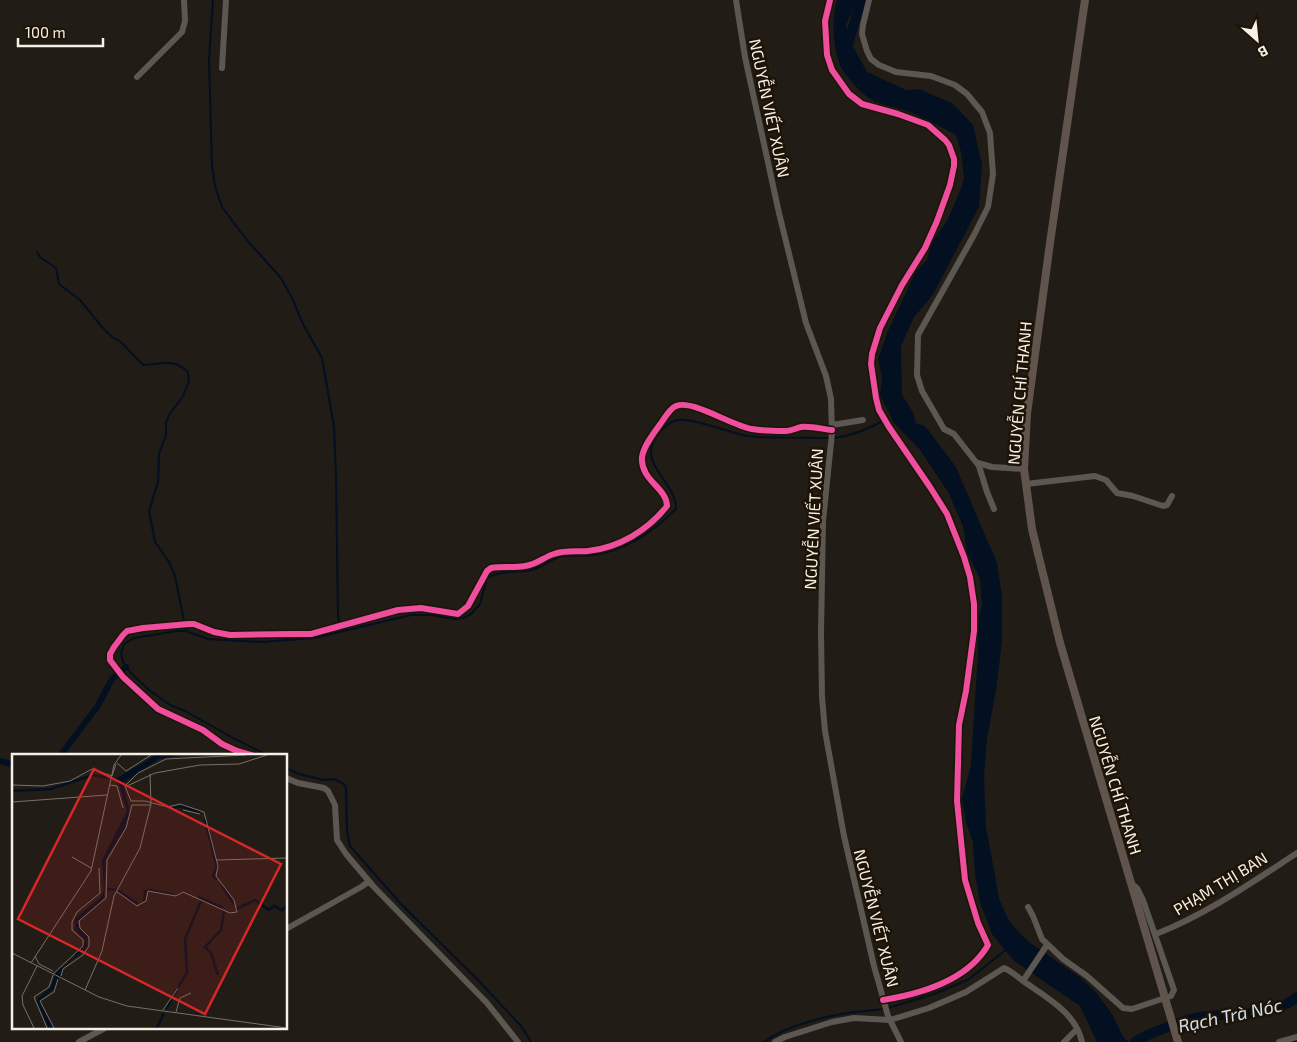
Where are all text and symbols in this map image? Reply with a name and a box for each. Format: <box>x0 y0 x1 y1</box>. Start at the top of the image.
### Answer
scale bar <box>18 15 102 47</box>
north arrow <box>1232 15 1282 65</box>
text: 100 m <box>25 23 66 41</box>
street label: NGUYỄN VIẾT XUÂN <box>746 37 795 179</box>
text: B <box>1255 42 1271 62</box>
street label: NGUYỄN CHÍ THANH <box>1002 320 1035 466</box>
street label: NGUYỄN VIẾT XUÂN <box>799 448 826 590</box>
street label: NGUYỄN CHÍ THANH <box>1086 713 1147 857</box>
inset map <box>12 754 288 1030</box>
street label: NGUYỄN VIẾT XUÂN <box>851 847 904 989</box>
street label: PHẠM THỊ BAN <box>1170 848 1270 918</box>
water label: Rạch Trà Nóc <box>1176 993 1284 1037</box>

